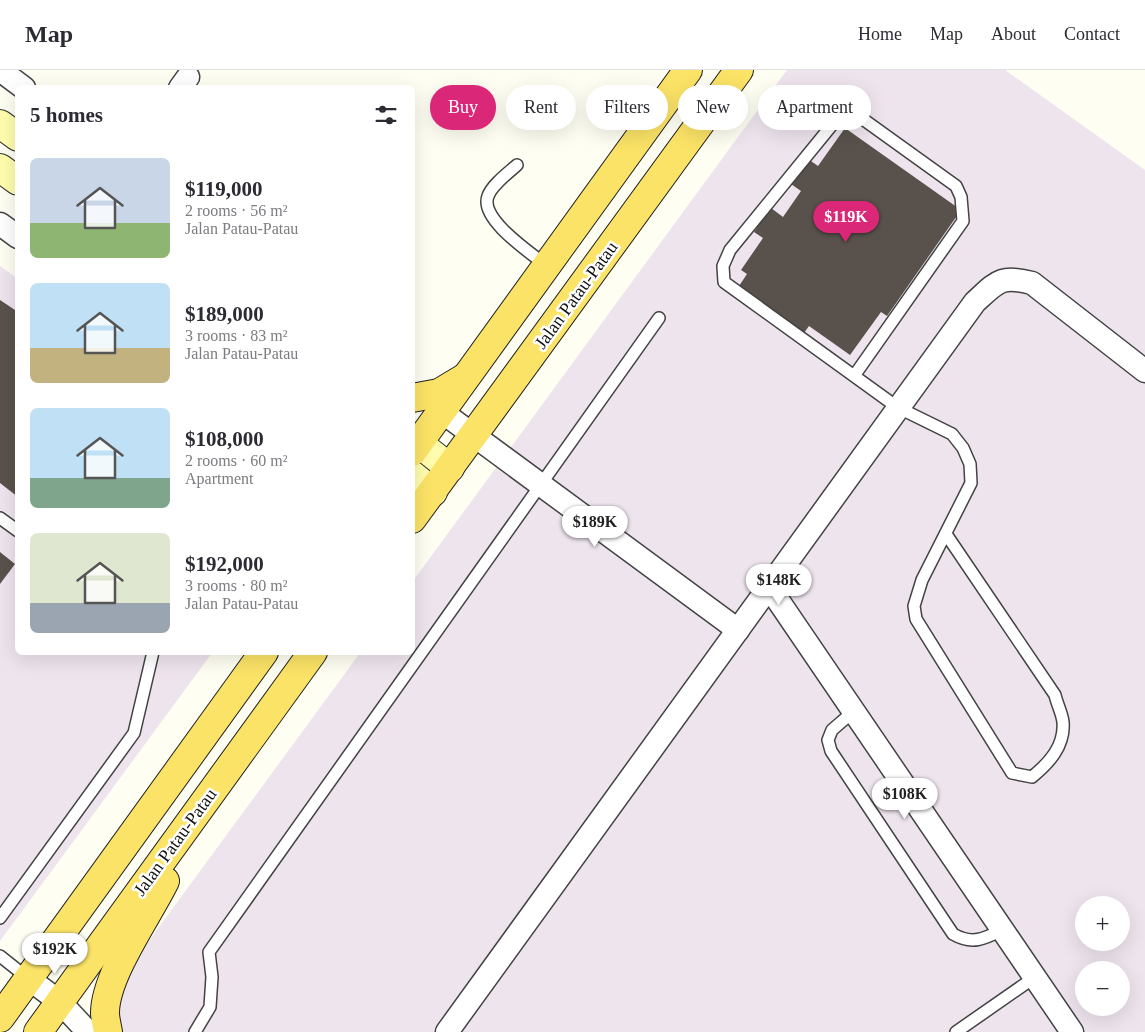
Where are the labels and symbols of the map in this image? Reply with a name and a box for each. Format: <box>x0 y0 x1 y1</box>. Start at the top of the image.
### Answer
pin: $119K <box>811 200 881 243</box>
street label: Jalan Patau-Patau <box>530 238 622 352</box>
pin: $189K <box>560 506 630 548</box>
pin: $148K <box>744 564 814 606</box>
pin: $108K <box>870 778 940 820</box>
street label: Jalan Patau-Patau <box>129 785 221 899</box>
pin: $192K <box>20 932 90 975</box>

